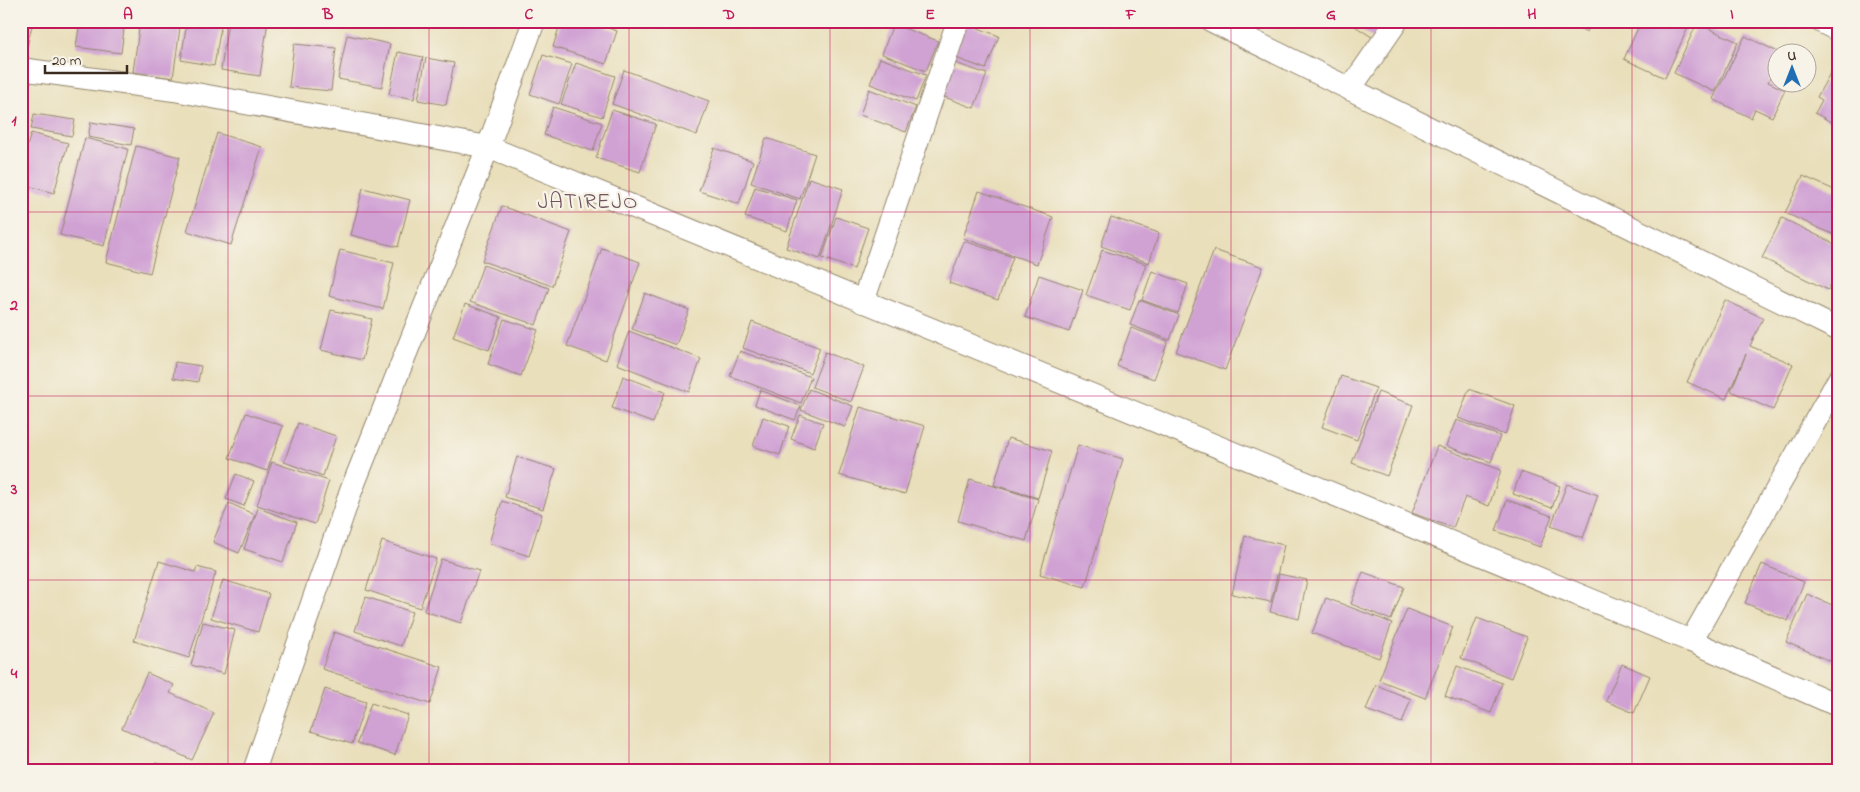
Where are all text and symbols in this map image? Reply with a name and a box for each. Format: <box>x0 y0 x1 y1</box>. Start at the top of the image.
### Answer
text: A <box>123 3 133 27</box>
text: B <box>322 3 334 27</box>
text: C <box>525 3 534 27</box>
text: D <box>722 3 735 27</box>
text: E <box>925 3 935 27</box>
text: F <box>1125 3 1137 27</box>
text: G <box>1326 3 1336 27</box>
text: H <box>1527 3 1537 27</box>
text: I <box>1730 3 1734 27</box>
scale bar <box>45 42 128 74</box>
north arrow <box>1768 42 1818 92</box>
text: U <box>1788 46 1797 67</box>
text: 20 m <box>52 50 82 72</box>
text: 1 <box>11 109 17 133</box>
district label: JATIREJO <box>538 187 638 219</box>
text: 2 <box>9 294 18 318</box>
text: 3 <box>10 478 18 502</box>
text: 4 <box>10 662 18 686</box>

